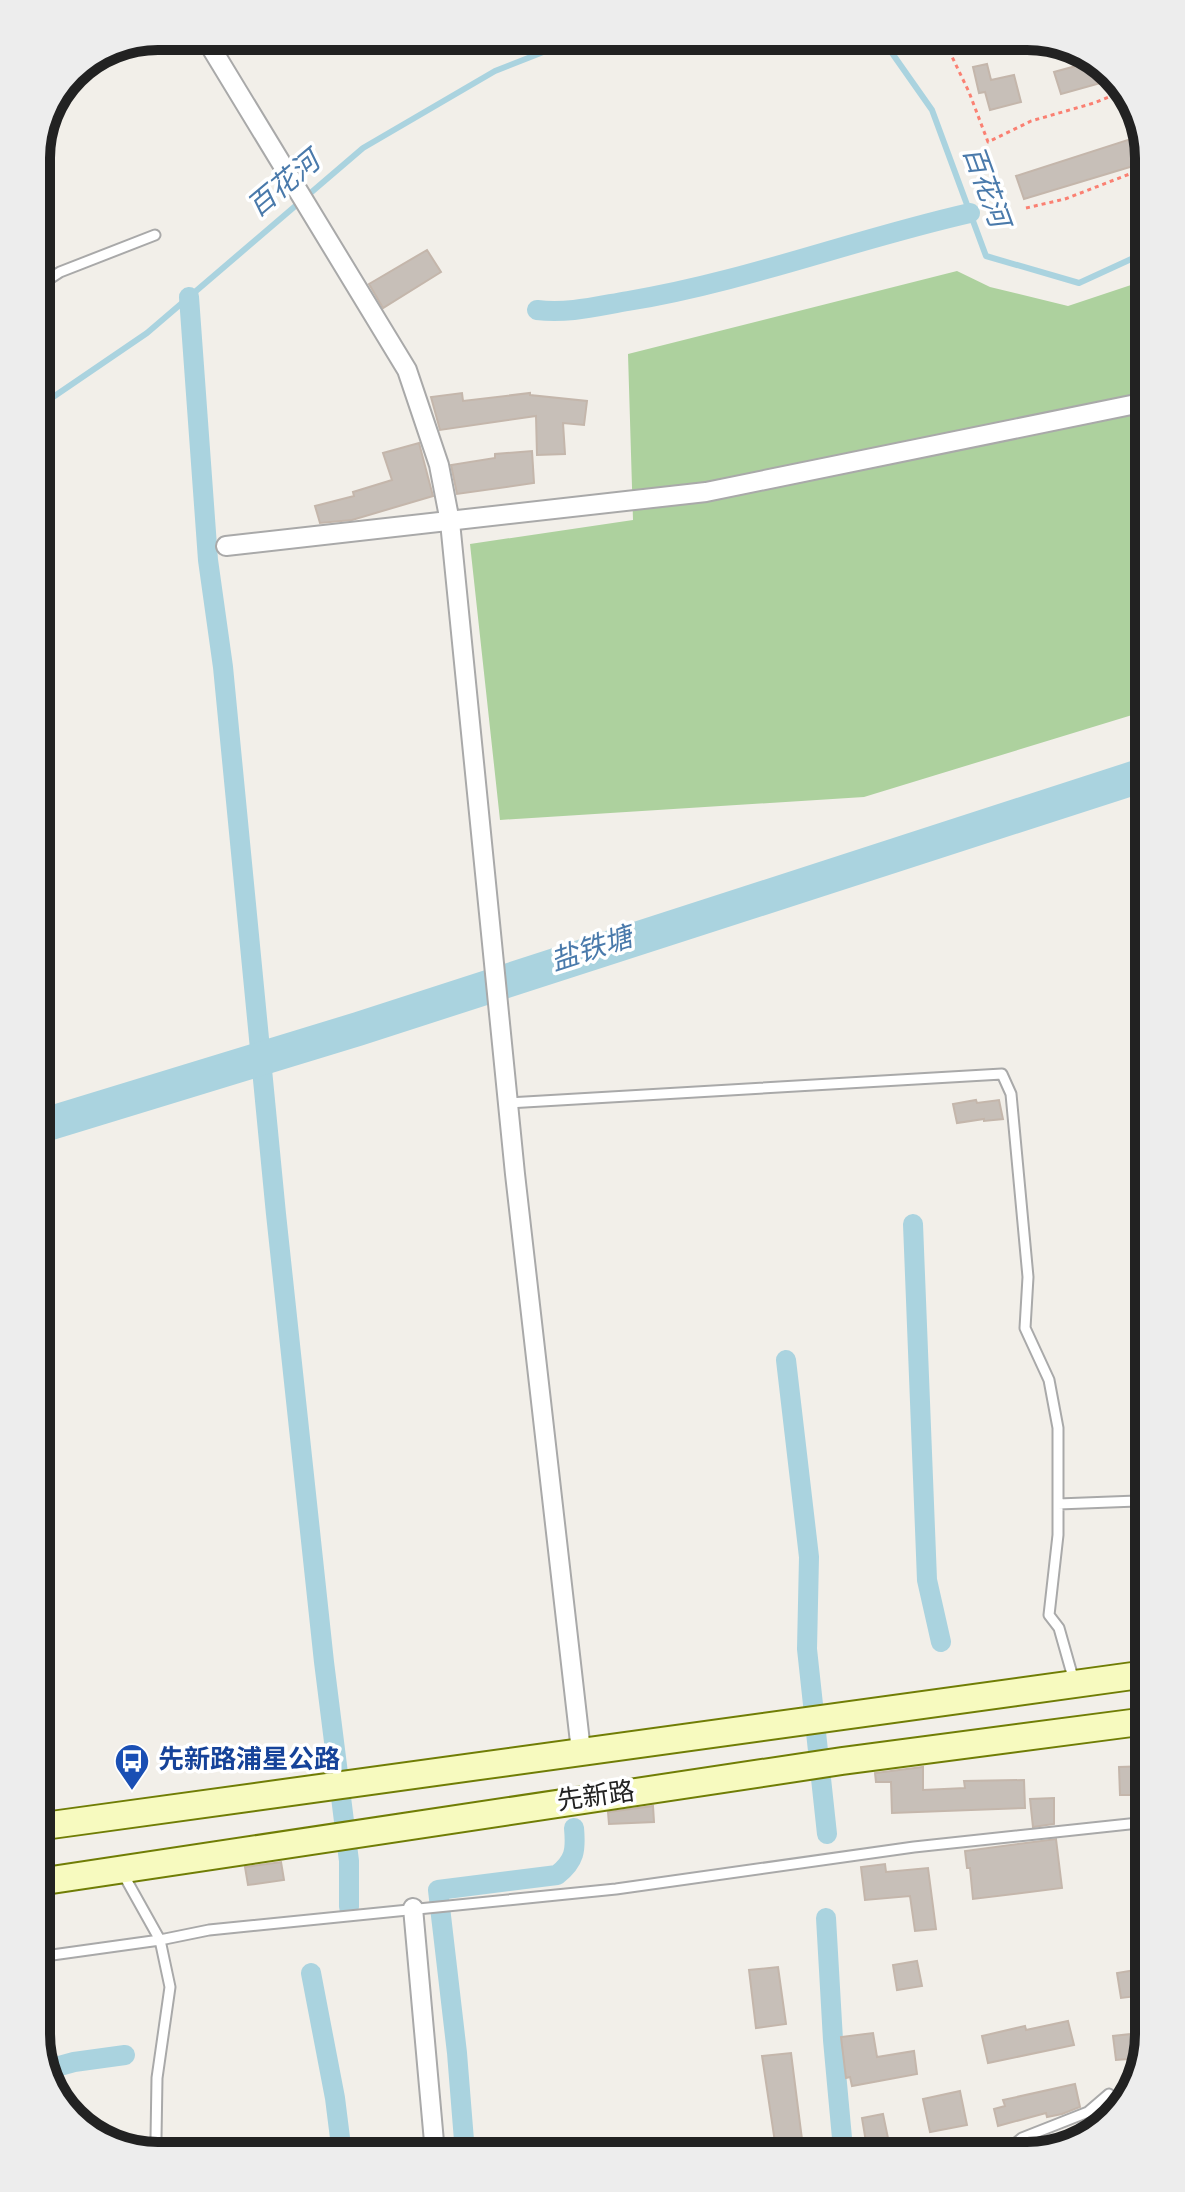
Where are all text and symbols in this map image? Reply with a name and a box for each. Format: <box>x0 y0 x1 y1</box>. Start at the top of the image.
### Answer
water label: 百花河 <box>953 141 1017 237</box>
water label: 百花河 <box>241 142 333 227</box>
water label: 盐铁塘 <box>546 920 641 981</box>
bus stop icon: 先新路浦星公路 <box>113 1742 151 1792</box>
place label: 先新路浦星公路 <box>158 1745 340 1778</box>
street label: 先新路 <box>555 1776 637 1820</box>

